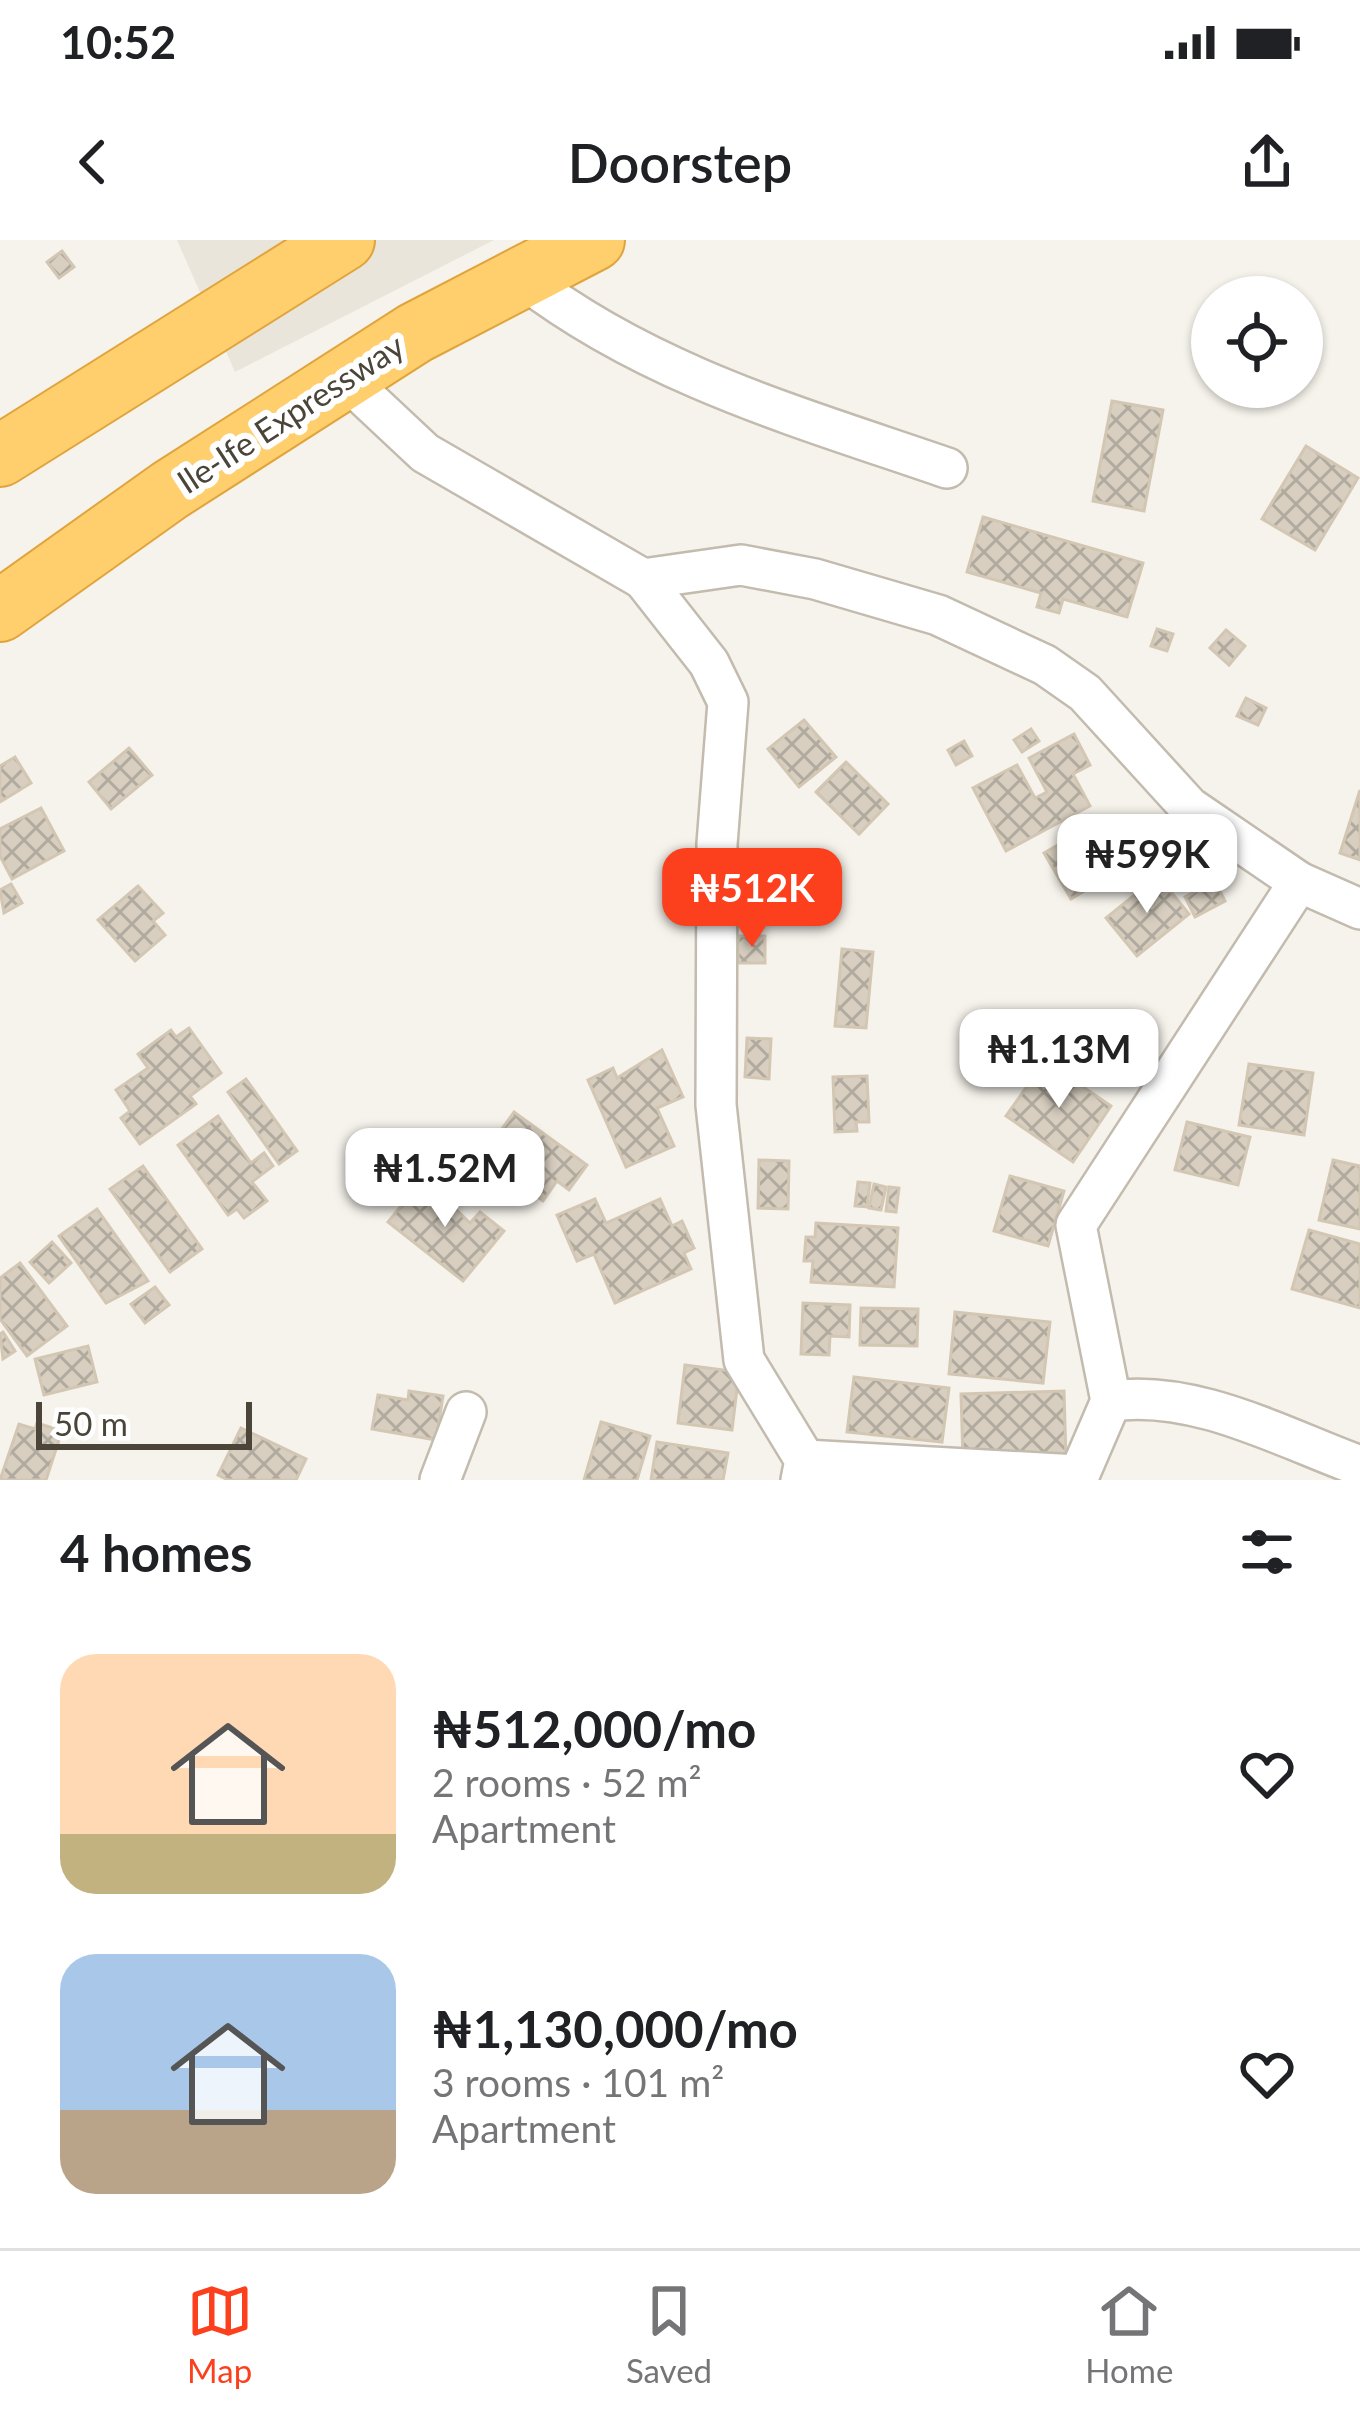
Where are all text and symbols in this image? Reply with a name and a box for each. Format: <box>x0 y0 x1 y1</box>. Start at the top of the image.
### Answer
text: 10:52 <box>60 15 176 69</box>
icon: back <box>60 129 126 195</box>
icon: share <box>1234 129 1300 195</box>
text: Doorstep <box>568 130 792 195</box>
map controls <box>1191 276 1323 408</box>
button: locate <box>1191 276 1323 408</box>
street label: Ile-Ife Expressway <box>169 325 411 501</box>
pin: ₦599K <box>1063 814 1231 916</box>
text: ₦599K <box>1084 830 1210 876</box>
pin: ₦512K <box>668 848 836 950</box>
text: ₦512K <box>689 864 815 910</box>
pin: ₦1.13M <box>961 1009 1157 1111</box>
text: ₦1.13M <box>986 1025 1132 1071</box>
pin: ₦1.52M <box>347 1128 543 1230</box>
text: ₦1.52M <box>372 1144 518 1190</box>
scale bar <box>36 1396 252 1449</box>
text: 50 m <box>54 1403 128 1443</box>
icon: filters <box>1234 1519 1300 1585</box>
text: 4 homes <box>60 1522 252 1583</box>
text: ₦512,000/mo <box>432 1698 756 1759</box>
icon: home <box>156 1702 300 1846</box>
icon: heart <box>1234 1741 1300 1807</box>
text: 2 rooms · 52 m² <box>432 1759 702 1805</box>
text: Apartment <box>432 1805 616 1851</box>
text: ₦1,130,000/mo <box>432 1998 798 2059</box>
icon: home <box>156 2002 300 2146</box>
icon: heart <box>1234 2041 1300 2107</box>
text: 3 rooms · 101 m² <box>432 2059 724 2105</box>
text: Apartment <box>432 2105 616 2151</box>
tab: Map <box>187 2278 253 2390</box>
tab: Saved <box>626 2278 712 2390</box>
tab: Home <box>1085 2278 1173 2390</box>

